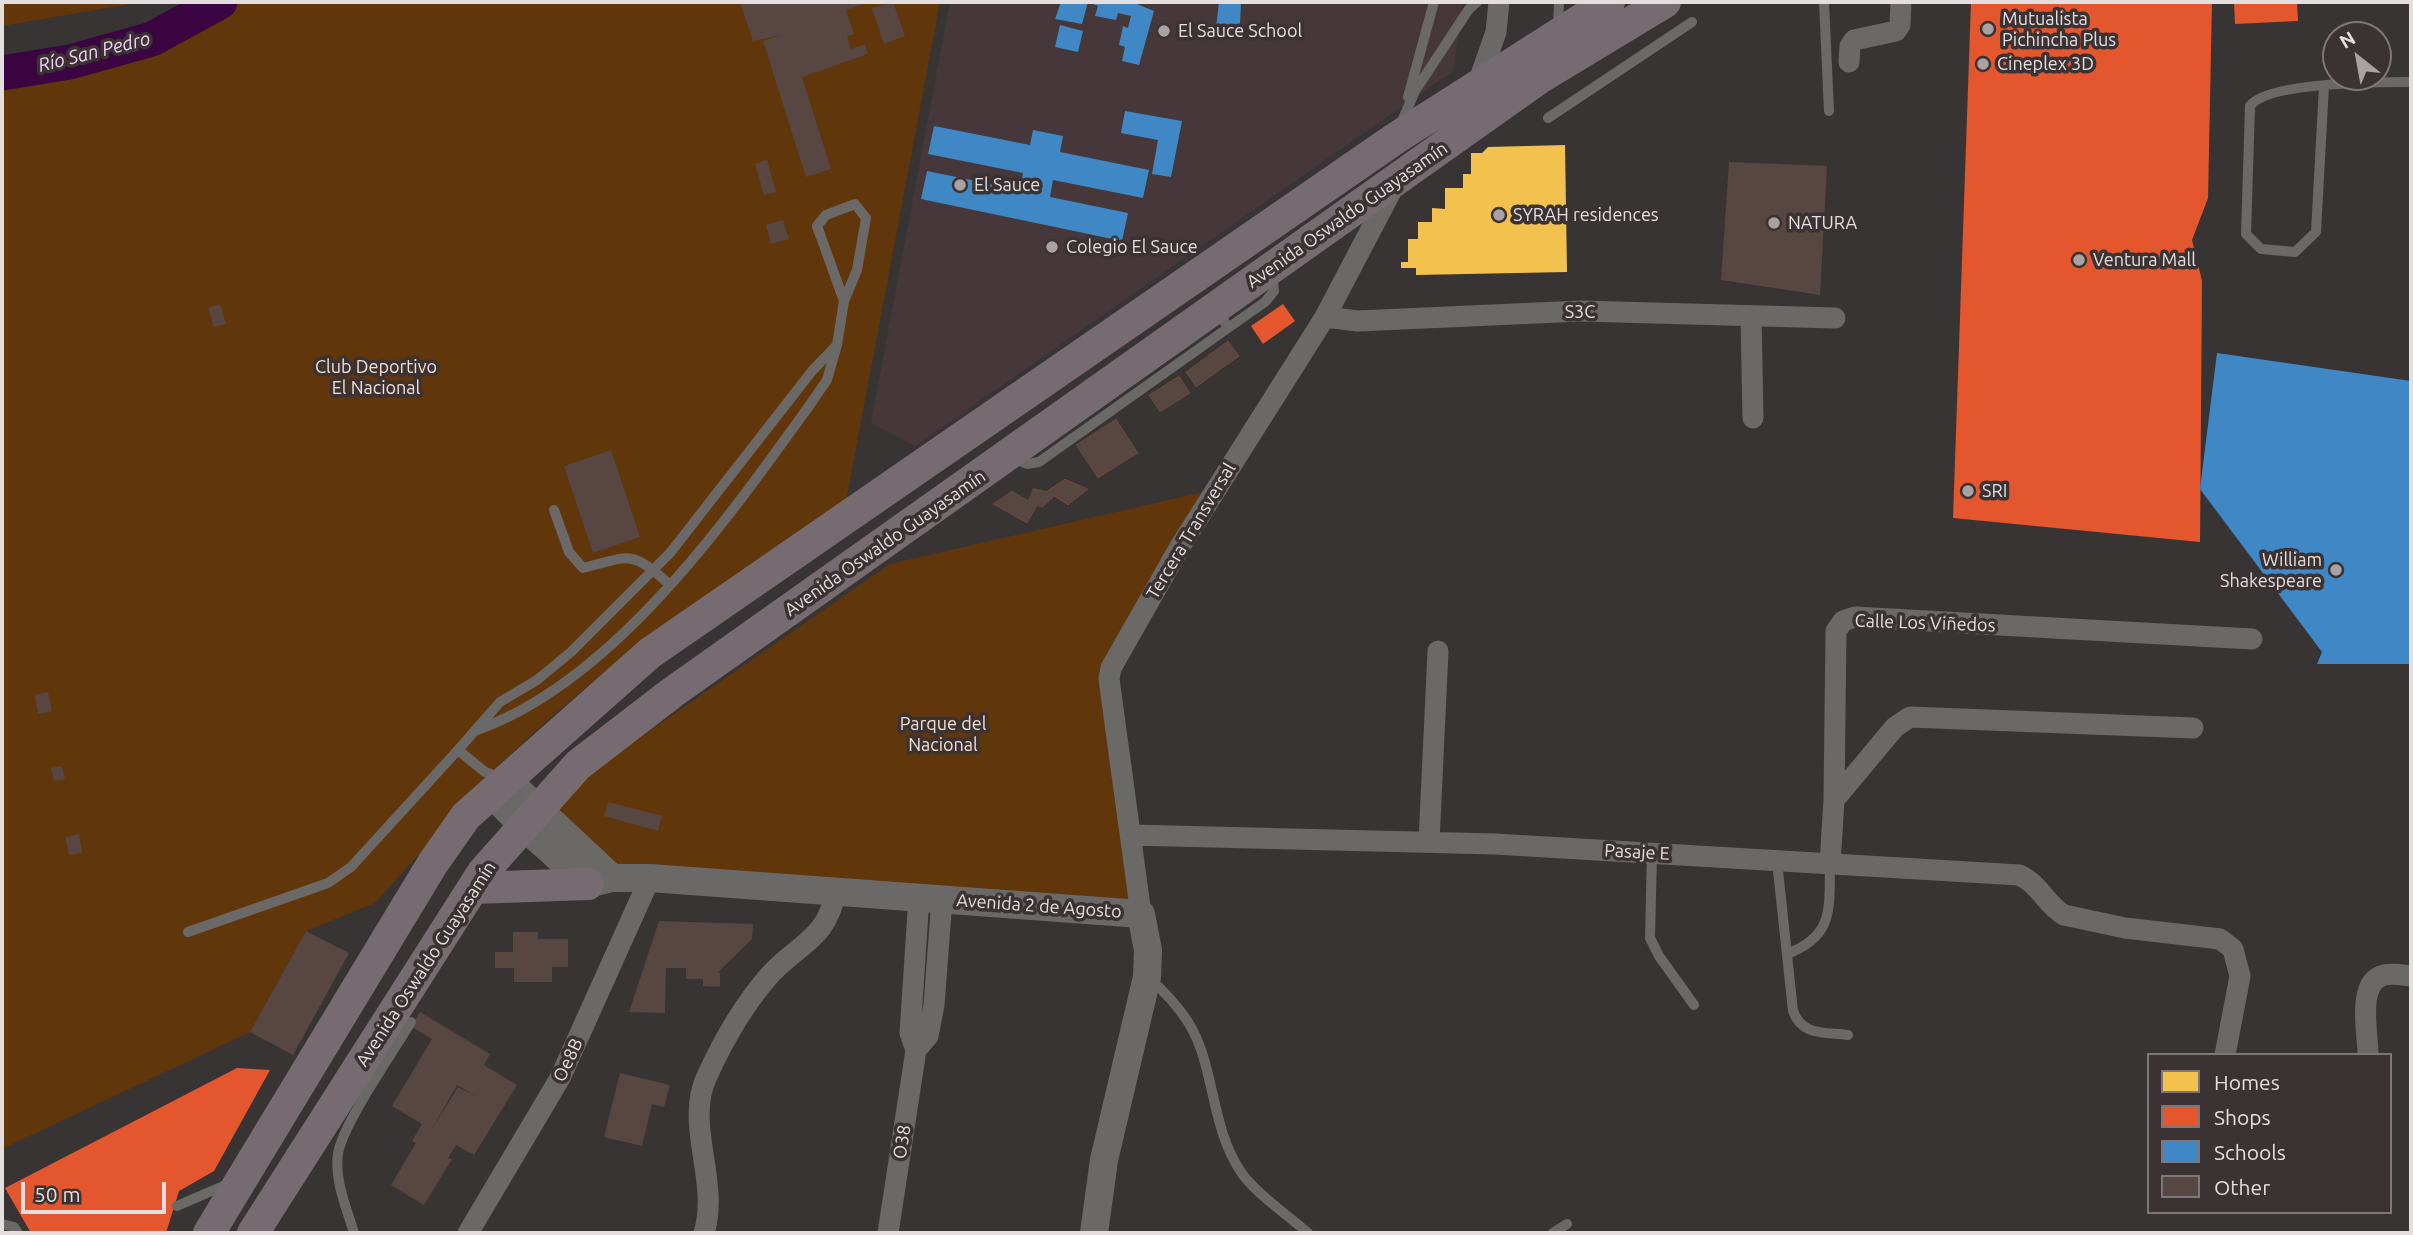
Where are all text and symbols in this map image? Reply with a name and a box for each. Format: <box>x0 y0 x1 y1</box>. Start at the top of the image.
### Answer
place label: Mutualista Pichincha Plus <box>2002 8 2116 50</box>
place label: El Sauce School <box>1178 20 1302 42</box>
marker: Mutualista Pichincha Plus <box>1980 21 1996 37</box>
north arrow <box>2322 21 2392 91</box>
marker: El Sauce School <box>1156 23 1172 39</box>
water label: Río San Pedro <box>36 27 152 77</box>
text: N <box>2335 27 2359 53</box>
place label: Cineplex 3D <box>1997 53 2094 75</box>
marker: Cineplex 3D <box>1975 56 1991 72</box>
street label: Avenida Oswaldo Guayasamín <box>1242 137 1452 293</box>
place label: El Sauce <box>974 174 1040 196</box>
marker: El Sauce <box>952 177 968 193</box>
place label: SYRAH residences <box>1513 204 1659 226</box>
marker: SYRAH residences <box>1491 207 1507 223</box>
place label: NATURA <box>1788 212 1857 234</box>
marker: NATURA <box>1766 215 1782 231</box>
place label: Colegio El Sauce <box>1066 236 1198 258</box>
marker: Colegio El Sauce <box>1044 239 1060 255</box>
place label: Ventura Mall <box>2093 249 2196 271</box>
marker: Ventura Mall <box>2071 252 2087 268</box>
street label: S3C <box>1565 301 1595 323</box>
park label: Club Deportivo El Nacional <box>315 356 437 398</box>
street label: Tercera Transversal <box>1142 459 1240 603</box>
street label: Avenida Oswaldo Guayasamín <box>780 465 990 621</box>
place label: SRI <box>1982 480 2007 502</box>
marker: SRI <box>1960 483 1976 499</box>
place label: William Shakespeare <box>2220 549 2322 592</box>
marker: William Shakespeare <box>2328 562 2344 578</box>
street label: Calle Los Viñedos <box>1854 610 1996 636</box>
park label: Parque del Nacional <box>900 713 986 756</box>
street label: Pasaje E <box>1604 840 1670 864</box>
street label: Avenida Oswaldo Guayasamín <box>352 857 500 1071</box>
street label: Avenida 2 de Agosto <box>956 889 1122 923</box>
street label: Oe8B <box>549 1035 587 1085</box>
legend <box>2147 1053 2392 1214</box>
text: Homes <box>2214 1070 2280 1094</box>
text: Shops <box>2214 1105 2271 1129</box>
street label: O38 <box>889 1123 915 1161</box>
text: Schools <box>2214 1140 2286 1164</box>
scale bar <box>24 1168 170 1212</box>
text: Other <box>2214 1175 2270 1199</box>
text: 50 m <box>34 1182 81 1206</box>

